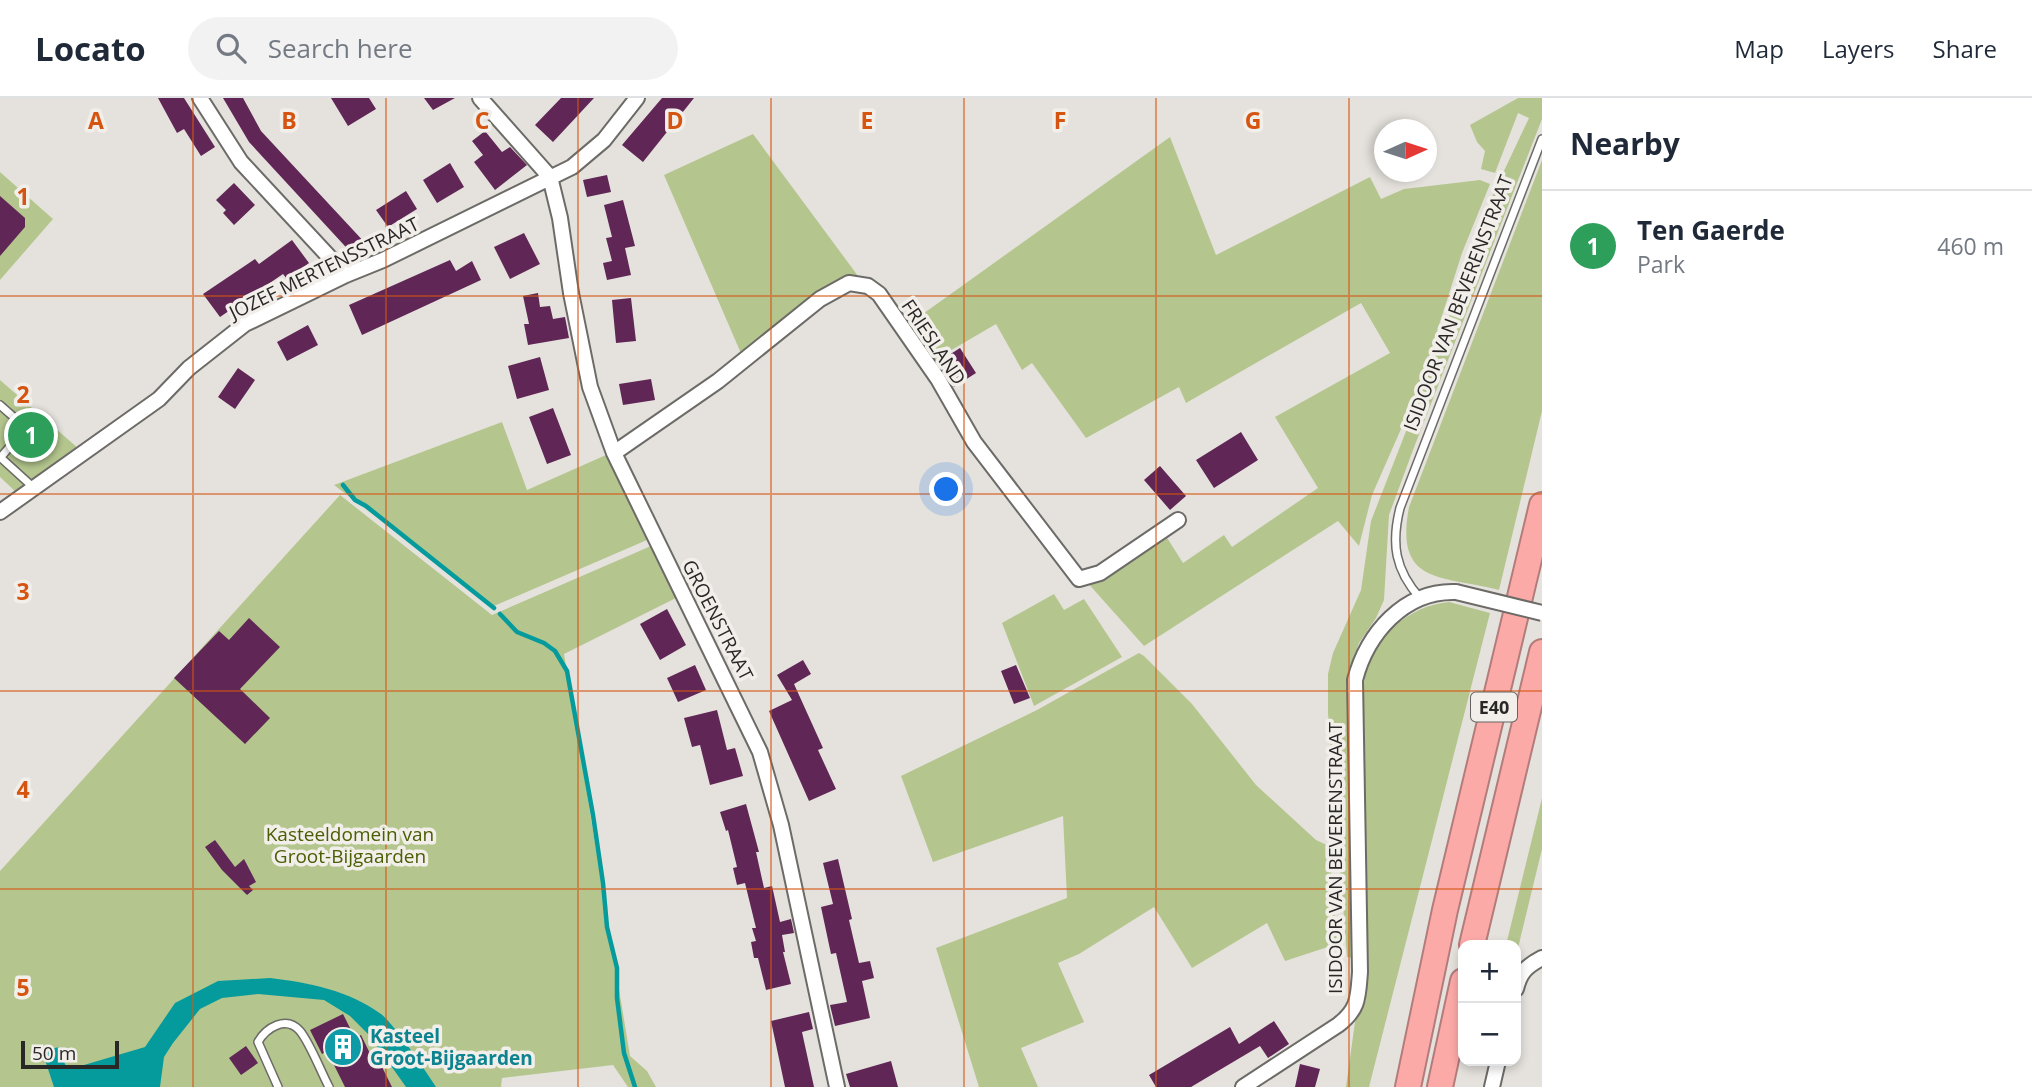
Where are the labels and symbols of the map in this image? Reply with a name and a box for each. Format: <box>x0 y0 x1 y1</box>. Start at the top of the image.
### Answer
text: A <box>88 104 104 136</box>
text: B <box>281 104 297 136</box>
text: C <box>475 104 489 136</box>
text: D <box>666 104 684 136</box>
text: E <box>861 104 873 136</box>
text: F <box>1054 104 1066 136</box>
text: G <box>1245 104 1261 136</box>
north arrow <box>1374 119 1437 182</box>
street label: ISIDOOR VAN BEVERENSTRAAT <box>1397 171 1519 435</box>
text: 1 <box>16 180 30 212</box>
street label: JOZEF MERTENSSTRAAT <box>223 210 424 326</box>
street label: FRIESLAND <box>896 294 972 390</box>
text: 2 <box>16 378 30 410</box>
pin: 1 <box>8 409 54 461</box>
your location <box>929 472 963 506</box>
street label: GROENSTRAAT <box>676 555 760 685</box>
text: 3 <box>16 575 30 607</box>
road number: E40 <box>1471 692 1517 722</box>
street label: ISIDOOR VAN BEVERENSTRAAT <box>1322 721 1348 994</box>
text: 4 <box>16 773 30 805</box>
park label: Kasteeldomein van Groot-Bijgaarden <box>266 821 434 869</box>
text: 5 <box>16 971 30 1003</box>
place label: Kasteel Groot-Bijgaarden <box>370 1023 533 1071</box>
building icon: Kasteel Groot-Bijgaarden <box>322 1026 364 1068</box>
scale bar <box>21 1038 119 1070</box>

